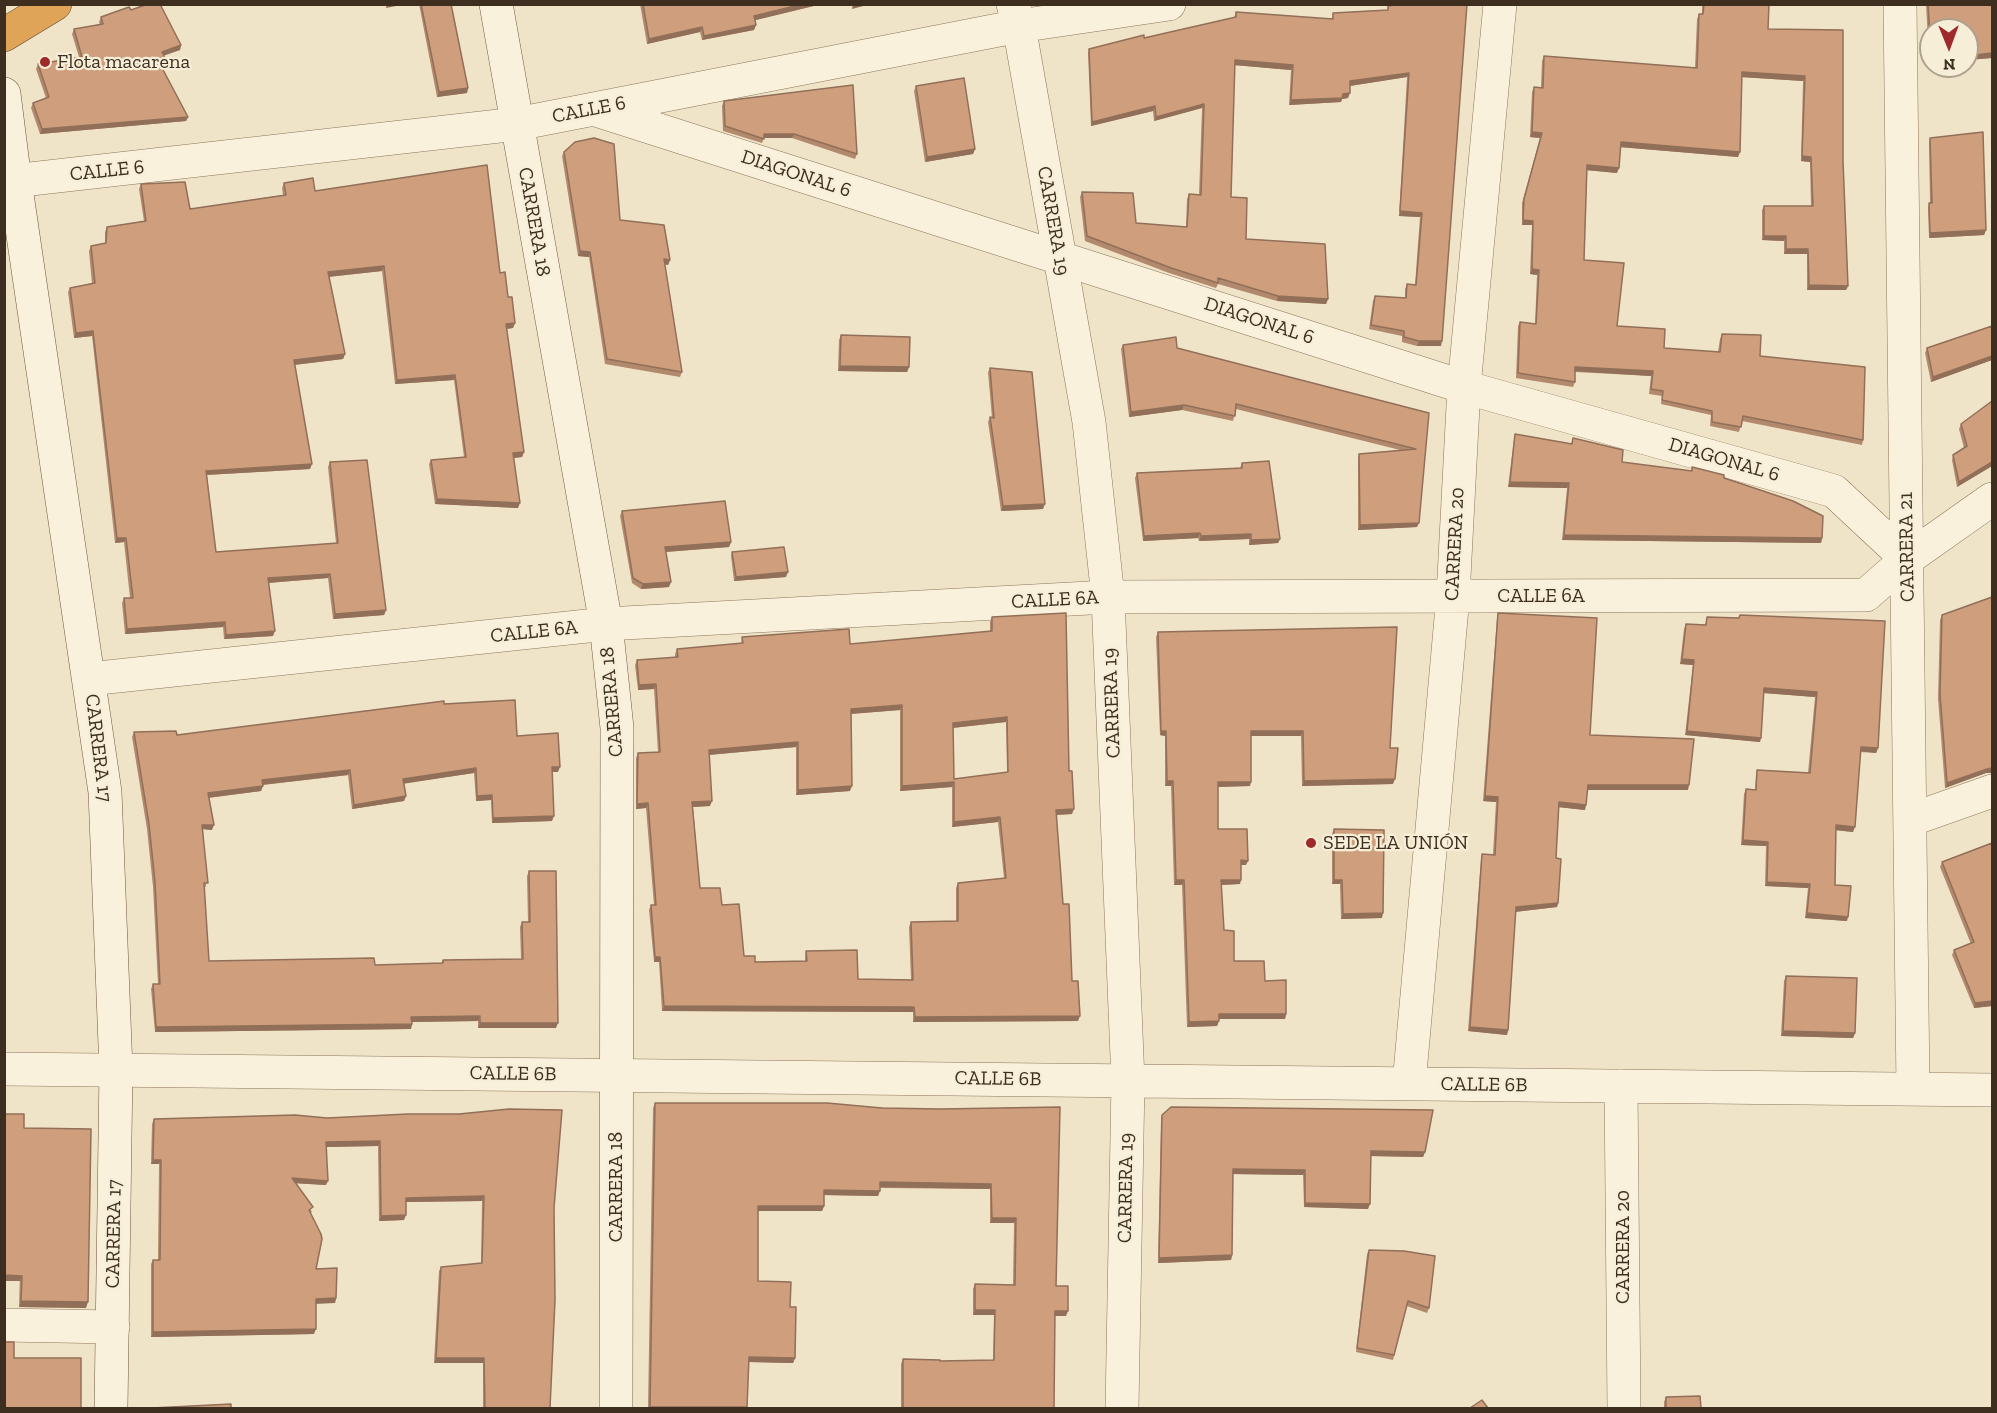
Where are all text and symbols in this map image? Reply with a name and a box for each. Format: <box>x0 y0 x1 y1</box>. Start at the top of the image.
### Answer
north arrow <box>1919 18 1979 78</box>
place label: Flota macarena <box>57 50 190 74</box>
marker: Flota macarena <box>38 55 52 69</box>
text: N <box>1943 55 1956 74</box>
street label: CALLE 6 <box>550 91 628 129</box>
street label: DIAGONAL 6 <box>738 145 854 203</box>
street label: CALLE 6 <box>69 155 145 187</box>
street label: CARRERA 18 <box>513 165 555 279</box>
street label: CARRERA 19 <box>1032 165 1074 277</box>
street label: DIAGONAL 6 <box>1201 292 1317 350</box>
street label: DIAGONAL 6 <box>1666 433 1782 487</box>
street label: CARRERA 20 <box>1440 486 1470 602</box>
street label: CARRERA 21 <box>1894 492 1920 602</box>
street label: CALLE 6A <box>1497 584 1585 608</box>
street label: CALLE 6A <box>1011 586 1099 614</box>
street label: CALLE 6A <box>489 615 579 649</box>
street label: CARRERA 18 <box>595 646 629 758</box>
street label: CARRERA 19 <box>1098 647 1126 759</box>
street label: CARRERA 17 <box>79 692 117 804</box>
place label: SEDE LA UNIÓN <box>1323 831 1468 855</box>
marker: SEDE LA UNIÓN <box>1304 836 1318 850</box>
street label: CALLE 6B <box>469 1061 557 1087</box>
street label: CALLE 6B <box>954 1066 1042 1092</box>
street label: CALLE 6B <box>1440 1072 1528 1098</box>
street label: CARRERA 18 <box>604 1132 628 1242</box>
street label: CARRERA 19 <box>1113 1133 1139 1243</box>
street label: CARRERA 17 <box>101 1179 127 1289</box>
street label: CARRERA 20 <box>1611 1190 1635 1304</box>

